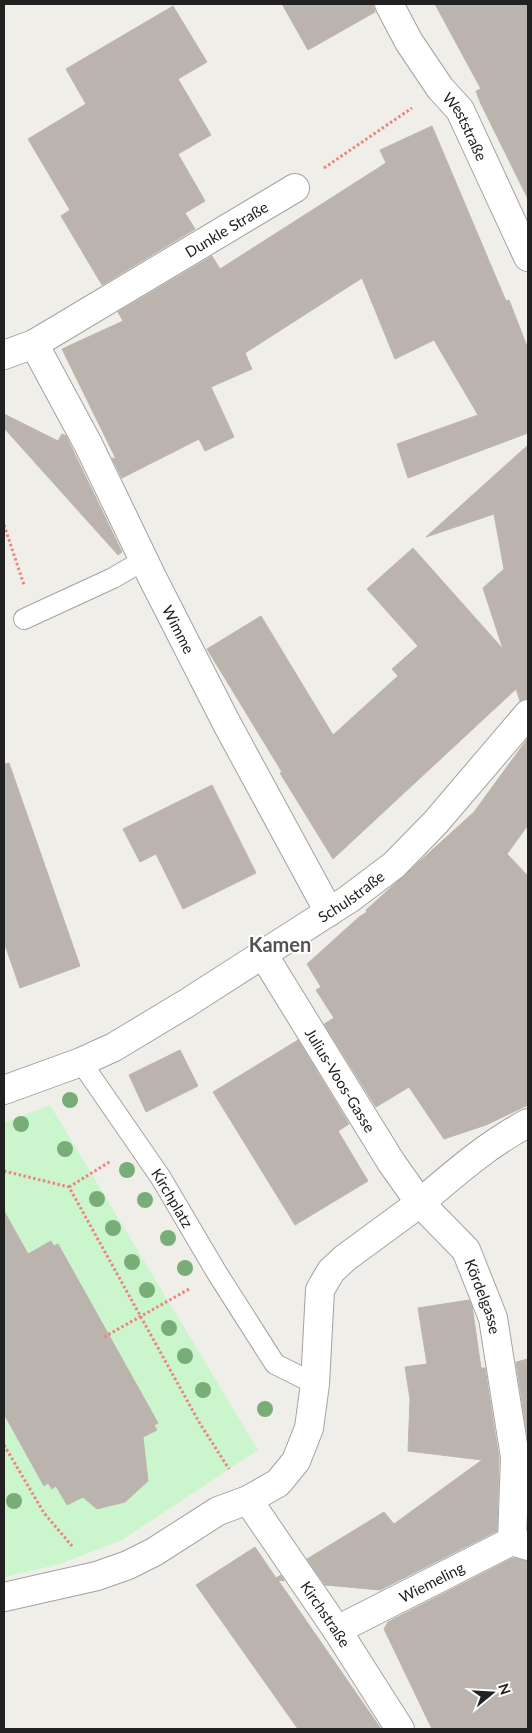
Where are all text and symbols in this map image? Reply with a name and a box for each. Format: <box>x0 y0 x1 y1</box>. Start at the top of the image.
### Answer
street label: Weststraße <box>439 88 491 164</box>
street label: Dunkle Straße <box>182 197 271 261</box>
street label: Wimme <box>159 602 199 657</box>
street label: Schulstraße <box>314 867 388 926</box>
district label: Kamen <box>249 932 311 956</box>
street label: Julius-Voos-Gasse <box>302 1025 379 1136</box>
street label: Kirchplatz <box>148 1165 197 1231</box>
street label: Kördelgasse <box>461 1256 504 1335</box>
street label: Wiemeling <box>396 1558 467 1606</box>
street label: Kirchstraße <box>297 1578 354 1650</box>
north arrow <box>467 1668 517 1718</box>
text: N <box>495 1681 515 1697</box>

